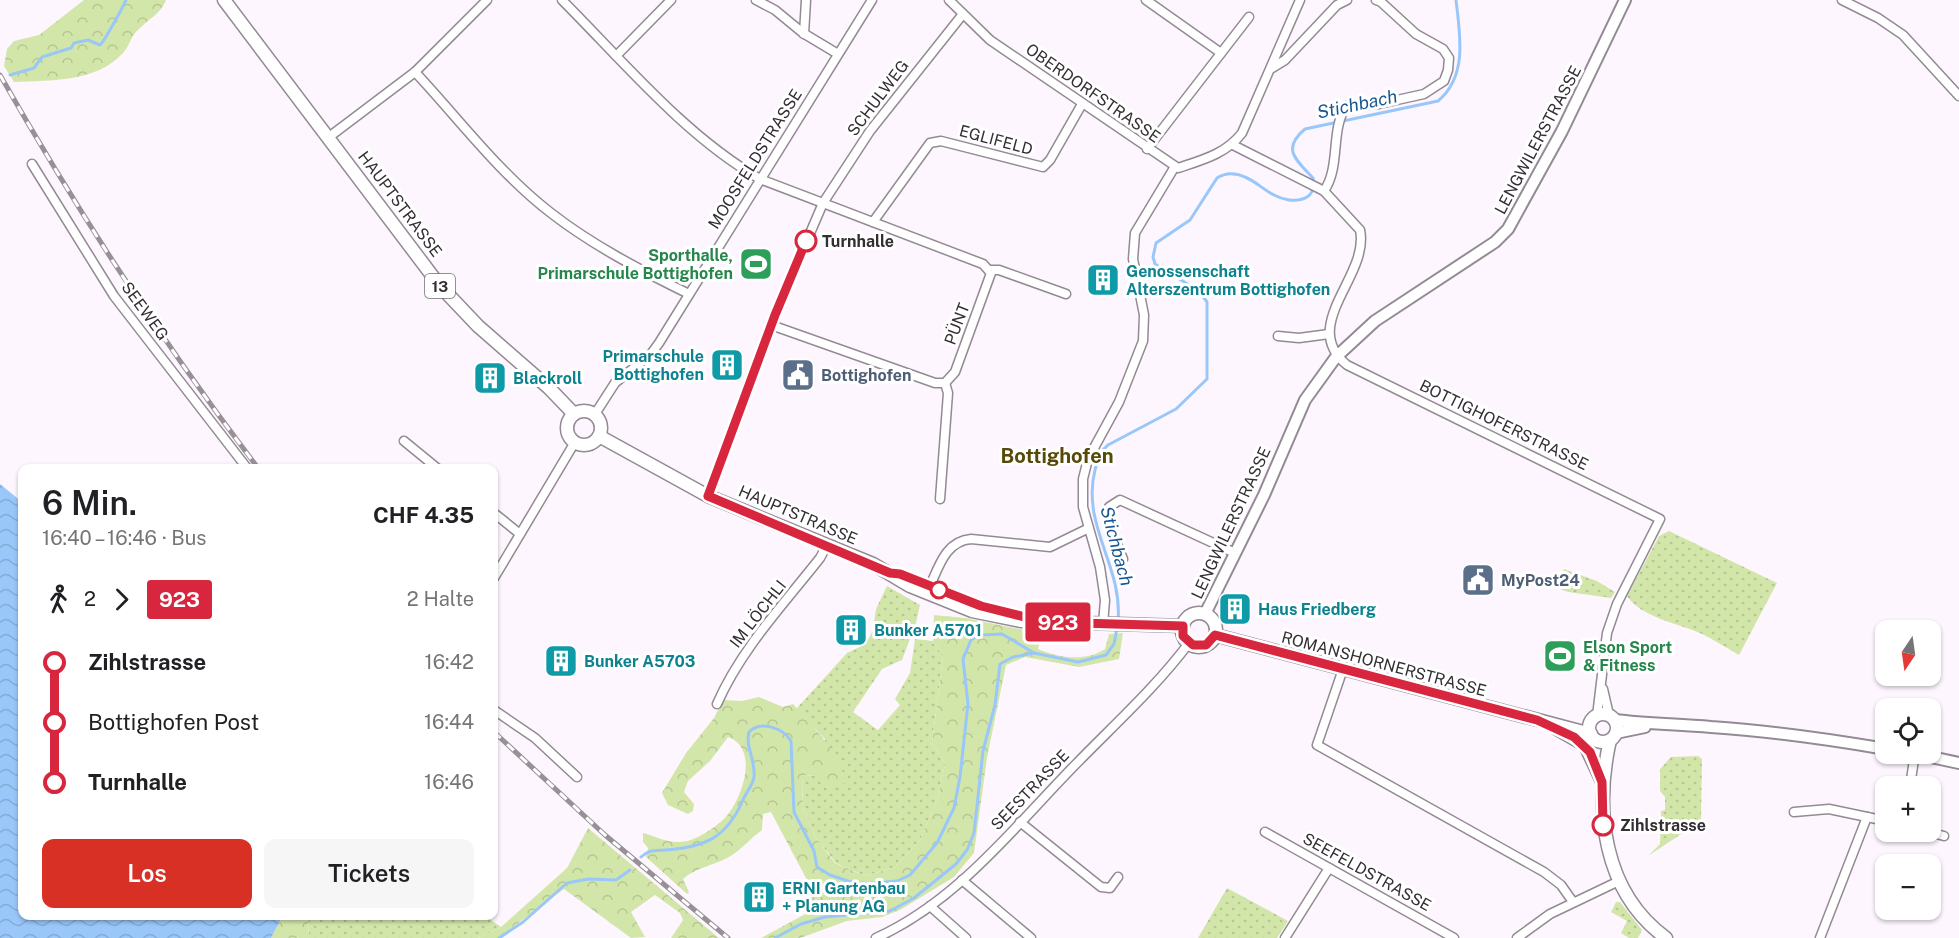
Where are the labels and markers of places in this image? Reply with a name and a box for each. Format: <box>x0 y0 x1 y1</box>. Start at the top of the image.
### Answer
marker: Turnhalle <box>795 230 817 252</box>
place label: Turnhalle <box>822 232 894 251</box>
place label: Sporthalle, Primarschule Bottighofen <box>537 246 733 283</box>
sports icon: Sporthalle, Primarschule Bottighofen <box>738 246 774 282</box>
building icon: Genossenschaft Alterszentrum Bottighofen <box>1085 262 1121 298</box>
place label: Genossenschaft Alterszentrum Bottighofen <box>1126 262 1330 299</box>
place label: Primarschule Bottighofen <box>603 347 704 384</box>
building icon: Primarschule Bottighofen <box>709 347 745 383</box>
public building icon: Bottighofen <box>780 357 816 393</box>
building icon: Blackroll <box>472 360 508 396</box>
place label: Bottighofen <box>821 366 912 385</box>
place label: Blackroll <box>513 369 582 388</box>
public building icon: MyPost24 <box>1460 562 1496 598</box>
place label: MyPost24 <box>1501 571 1580 590</box>
unlabelled marker <box>930 581 948 599</box>
building icon: Haus Friedberg <box>1217 591 1253 627</box>
place label: Haus Friedberg <box>1258 600 1376 619</box>
building icon: Bunker A5701 <box>833 612 869 648</box>
place label: Bunker A5701 <box>874 621 982 640</box>
sports icon: Elson Sport & Fitness <box>1542 638 1578 674</box>
place label: Elson Sport & Fitness <box>1583 638 1672 675</box>
building icon: Bunker A5703 <box>543 643 579 679</box>
place label: Bunker A5703 <box>584 652 695 671</box>
marker: Zihlstrasse <box>1592 814 1614 836</box>
place label: Zihlstrasse <box>1620 816 1706 835</box>
building icon: ERNI Gartenbau + Planung AG <box>741 879 777 915</box>
place label: ERNI Gartenbau + Planung AG <box>782 879 905 916</box>

